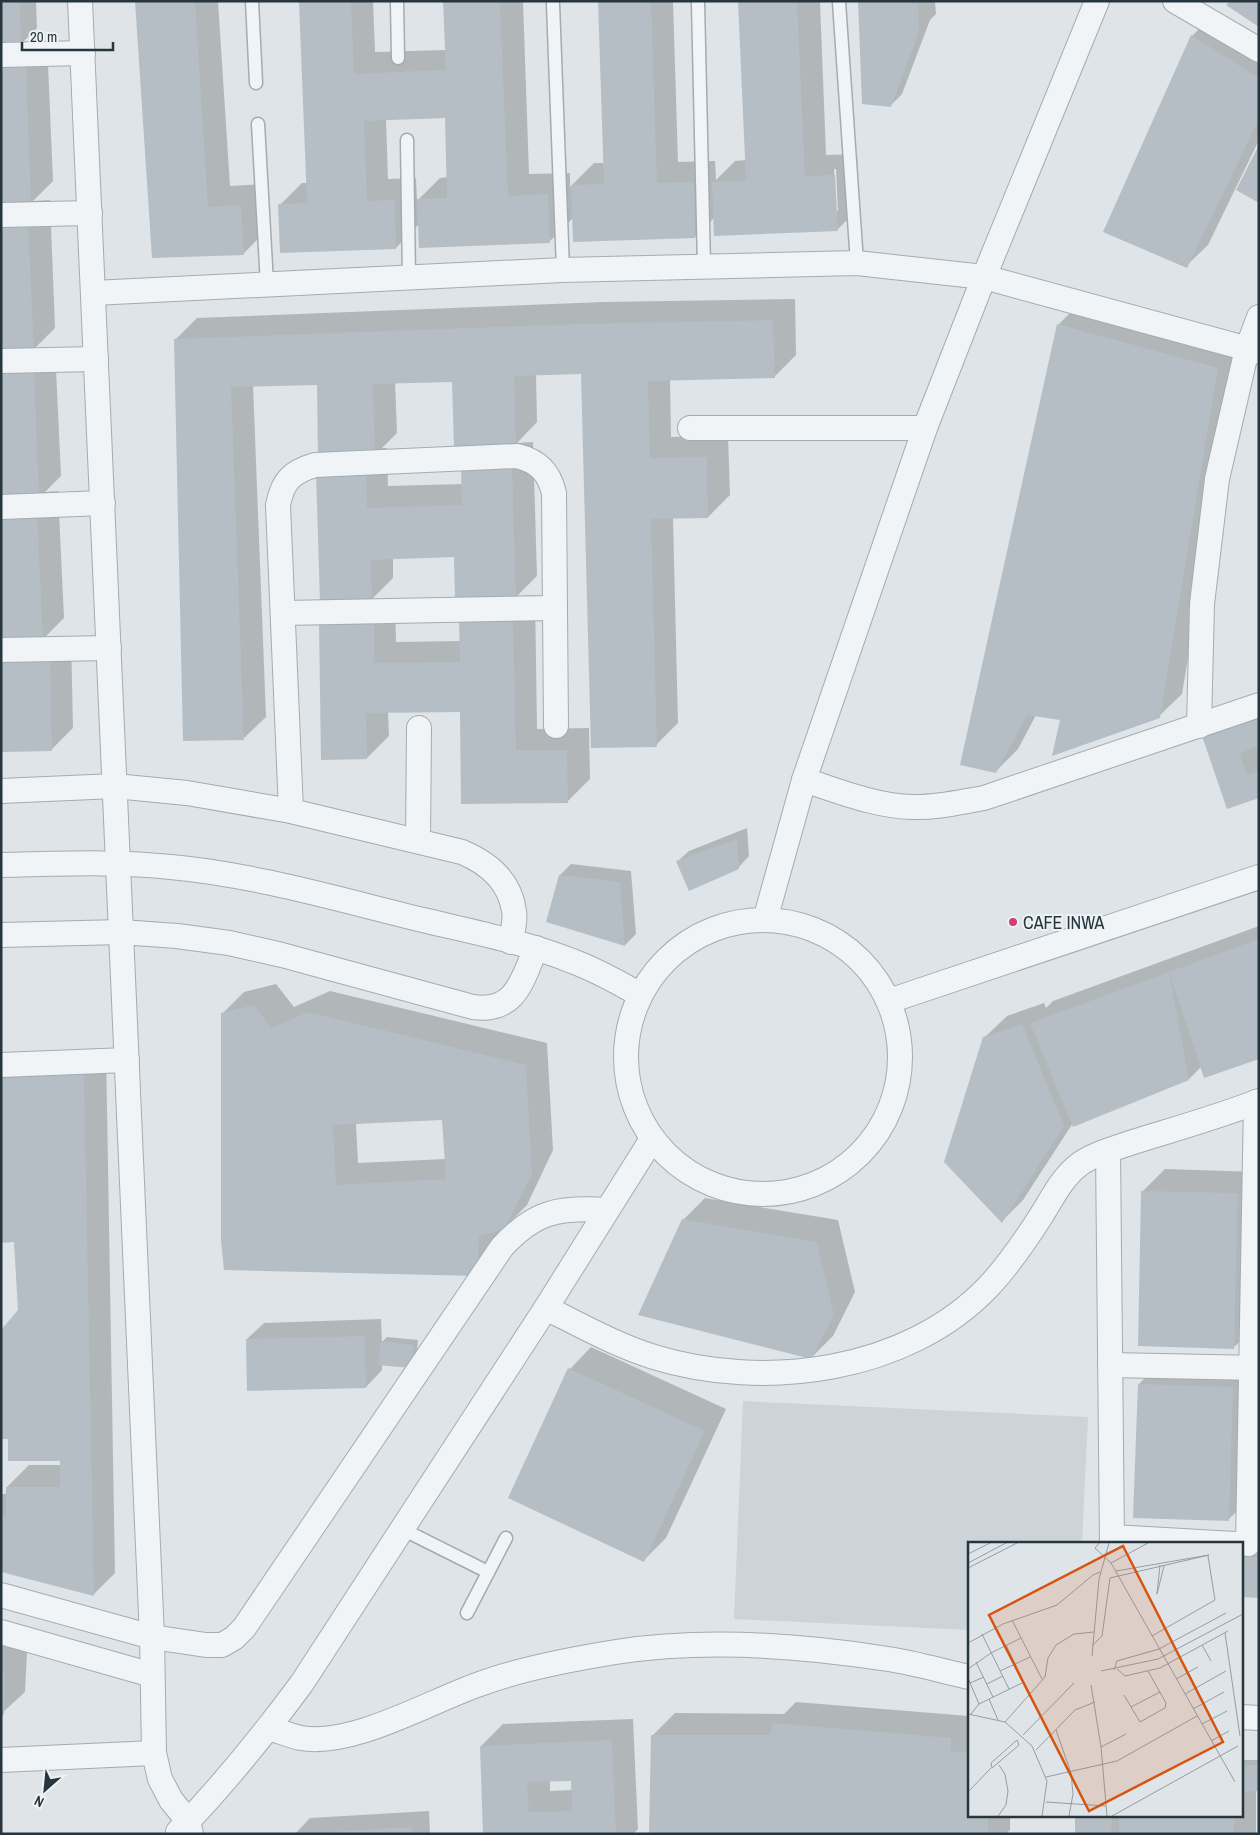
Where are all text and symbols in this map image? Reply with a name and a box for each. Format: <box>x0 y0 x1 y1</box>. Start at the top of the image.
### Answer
scale bar <box>22 20 114 52</box>
text: 20 m <box>30 26 57 47</box>
place label: CAFE INWA <box>1023 910 1105 935</box>
marker: CAFE INWA <box>1007 916 1019 928</box>
inset map <box>968 1542 1242 1818</box>
north arrow <box>20 1765 70 1815</box>
text: N <box>31 1792 47 1811</box>

